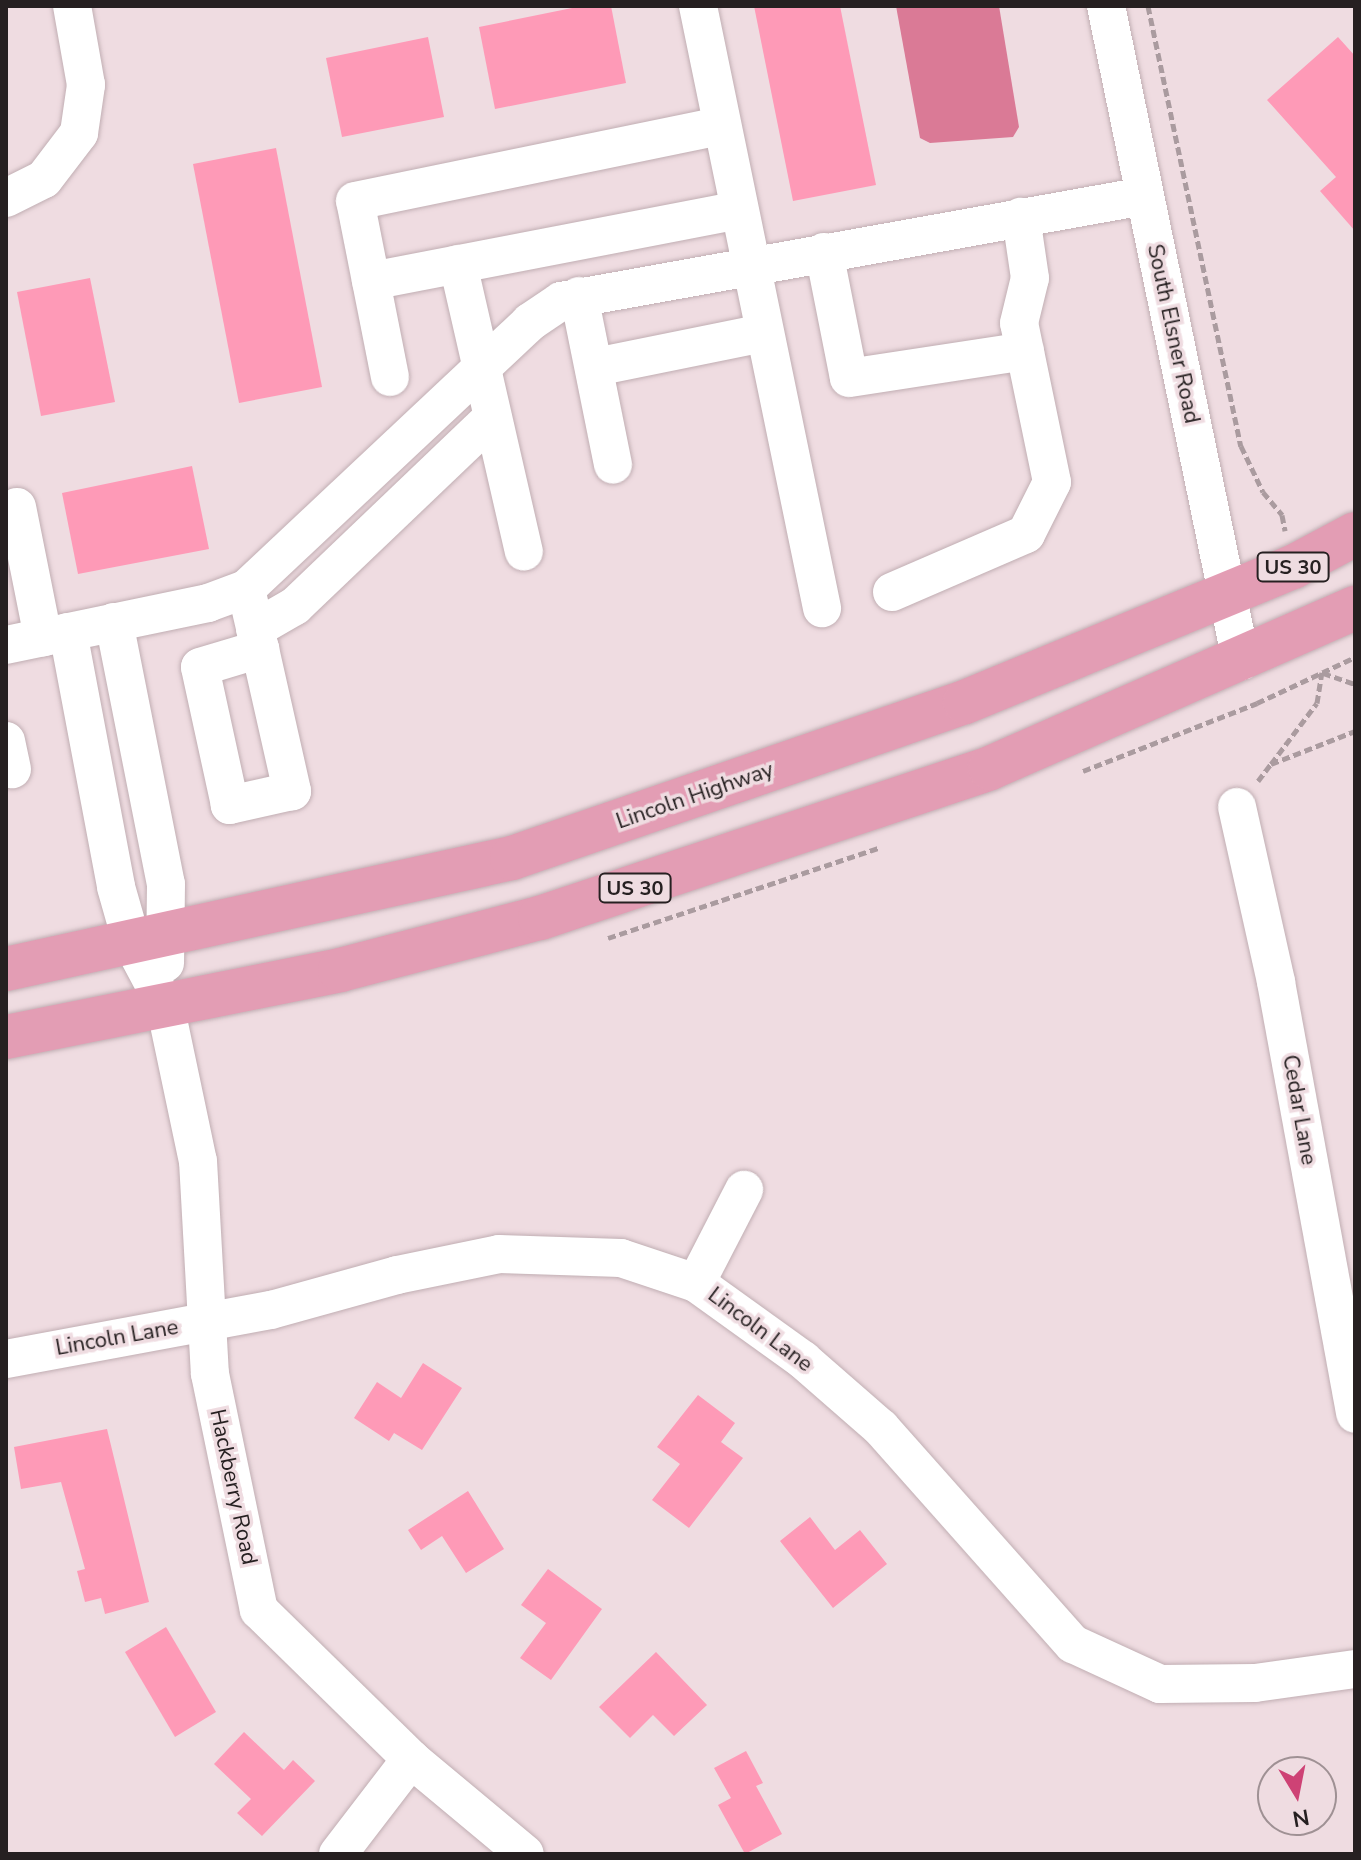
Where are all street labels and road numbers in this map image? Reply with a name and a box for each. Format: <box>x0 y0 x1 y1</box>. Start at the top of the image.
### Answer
street label: South Elsner Road <box>1141 242 1205 426</box>
road number: US 30 <box>1255 551 1331 583</box>
street label: Lincoln Highway <box>613 757 777 835</box>
road number: US 30 <box>597 872 673 904</box>
street label: Cedar Lane <box>1276 1053 1322 1167</box>
street label: Lincoln Lane <box>702 1282 818 1378</box>
street label: Lincoln Lane <box>54 1314 180 1362</box>
street label: Hackberry Road <box>204 1407 262 1567</box>

